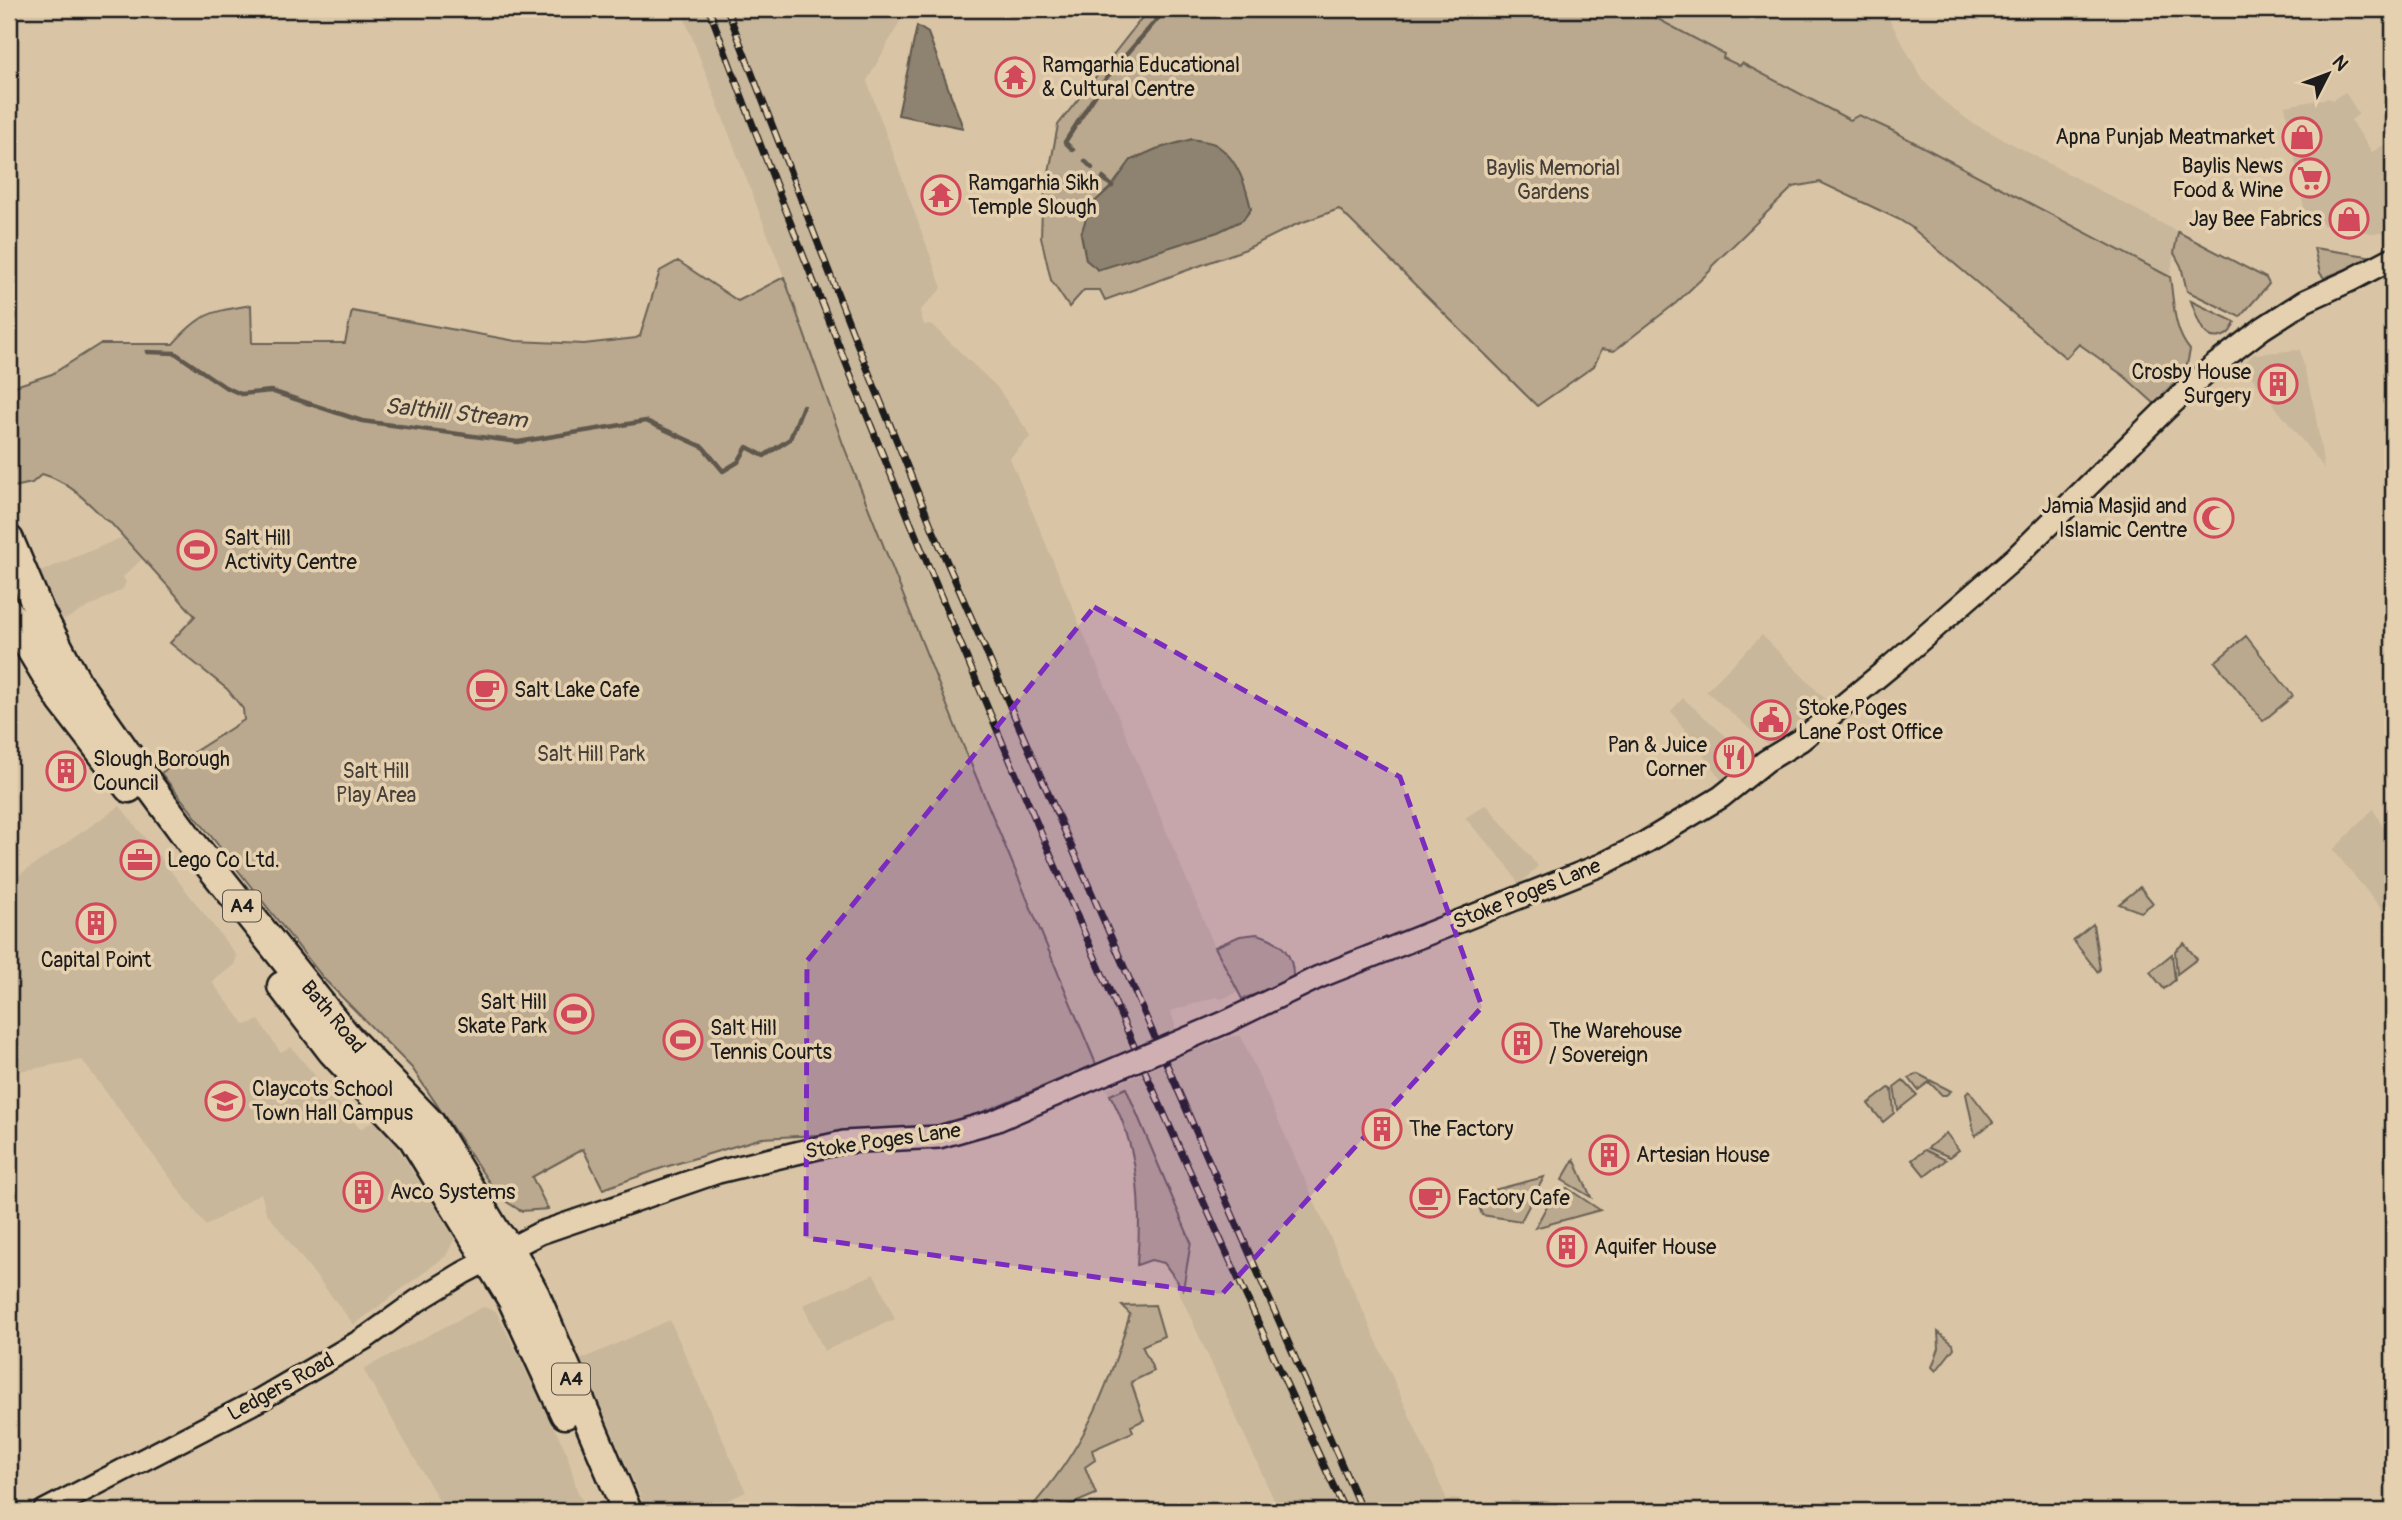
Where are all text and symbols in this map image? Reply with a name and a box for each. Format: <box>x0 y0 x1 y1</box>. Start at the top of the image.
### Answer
north arrow <box>2294 38 2364 108</box>
text: N <box>2327 50 2353 76</box>
place label: Ramgarhia Educational & Cultural Centre <box>1042 52 1240 103</box>
temple icon: Ramgarhia Educational & Cultural Centre <box>994 56 1036 98</box>
shop icon: Apna Punjab Meatmarket <box>2281 116 2323 158</box>
place label: Apna Punjab Meatmarket <box>2055 124 2276 151</box>
place label: Baylis News Food & Wine <box>2173 153 2284 204</box>
park label: Baylis Memorial Gardens <box>1486 155 1620 206</box>
supermarket icon: Baylis News Food & Wine <box>2289 157 2331 199</box>
place label: Ramgarhia Sikh Temple Slough <box>968 170 1099 221</box>
temple icon: Ramgarhia Sikh Temple Slough <box>920 174 962 216</box>
shop icon: Jay Bee Fabrics <box>2328 198 2370 240</box>
place label: Jay Bee Fabrics <box>2189 206 2323 233</box>
place label: Crosby House Surgery <box>2132 359 2252 410</box>
building icon: Crosby House Surgery <box>2257 363 2299 405</box>
water label: Salthill Stream <box>383 391 530 435</box>
place label: Jamia Masjid and Islamic Centre <box>2041 493 2188 544</box>
mosque icon: Jamia Masjid and Islamic Centre <box>2193 497 2235 539</box>
place label: Salt Hill Activity Centre <box>224 525 357 576</box>
sports icon: Salt Hill Activity Centre <box>176 529 218 571</box>
cafe icon: Salt Lake Cafe <box>466 669 508 711</box>
place label: Salt Lake Cafe <box>514 677 640 704</box>
place label: Stoke Poges Lane Post Office <box>1798 695 1944 746</box>
public building icon: Stoke Poges Lane Post Office <box>1750 699 1792 741</box>
place label: Pan & Juice Corner <box>1608 732 1708 783</box>
restaurant icon: Pan & Juice Corner <box>1713 736 1755 778</box>
park label: Salt Hill Park <box>537 741 645 768</box>
place label: Slough Borough Council <box>93 746 230 797</box>
building icon: Slough Borough Council <box>45 750 87 792</box>
park label: Salt Hill Play Area <box>336 758 416 809</box>
office icon: Lego Co Ltd. <box>119 839 161 881</box>
place label: Lego Co Ltd. <box>167 847 280 874</box>
street label: Stoke Poges Lane <box>1449 852 1605 936</box>
road number: A4 <box>223 890 261 922</box>
building icon: Capital Point <box>75 902 117 944</box>
place label: Capital Point <box>41 947 152 974</box>
street label: Bath Road <box>295 975 371 1059</box>
place label: Salt Hill Skate Park <box>457 989 547 1040</box>
sports icon: Salt Hill Skate Park <box>553 993 595 1035</box>
place label: Salt Hill Tennis Courts <box>710 1015 833 1066</box>
place label: The Warehouse / Sovereign <box>1549 1018 1683 1069</box>
sports icon: Salt Hill Tennis Courts <box>662 1019 704 1061</box>
building icon: The Warehouse / Sovereign <box>1501 1022 1543 1064</box>
place label: Claycots School Town Hall Campus <box>252 1076 414 1127</box>
school or university icon: Claycots School Town Hall Campus <box>204 1080 246 1122</box>
building icon: The Factory <box>1361 1108 1403 1150</box>
place label: The Factory <box>1409 1116 1513 1143</box>
street label: Stoke Poges Lane <box>804 1117 963 1165</box>
building icon: Artesian House <box>1588 1134 1630 1176</box>
place label: Artesian House <box>1636 1142 1770 1169</box>
building icon: Avco Systems <box>342 1171 384 1213</box>
cafe icon: Factory Cafe <box>1409 1177 1451 1219</box>
place label: Avco Systems <box>390 1179 516 1206</box>
place label: Factory Cafe <box>1457 1185 1571 1212</box>
building icon: Aquifer House <box>1546 1226 1588 1268</box>
place label: Aquifer House <box>1594 1234 1717 1261</box>
street label: Ledgers Road <box>223 1347 339 1427</box>
road number: A4 <box>552 1364 590 1394</box>

